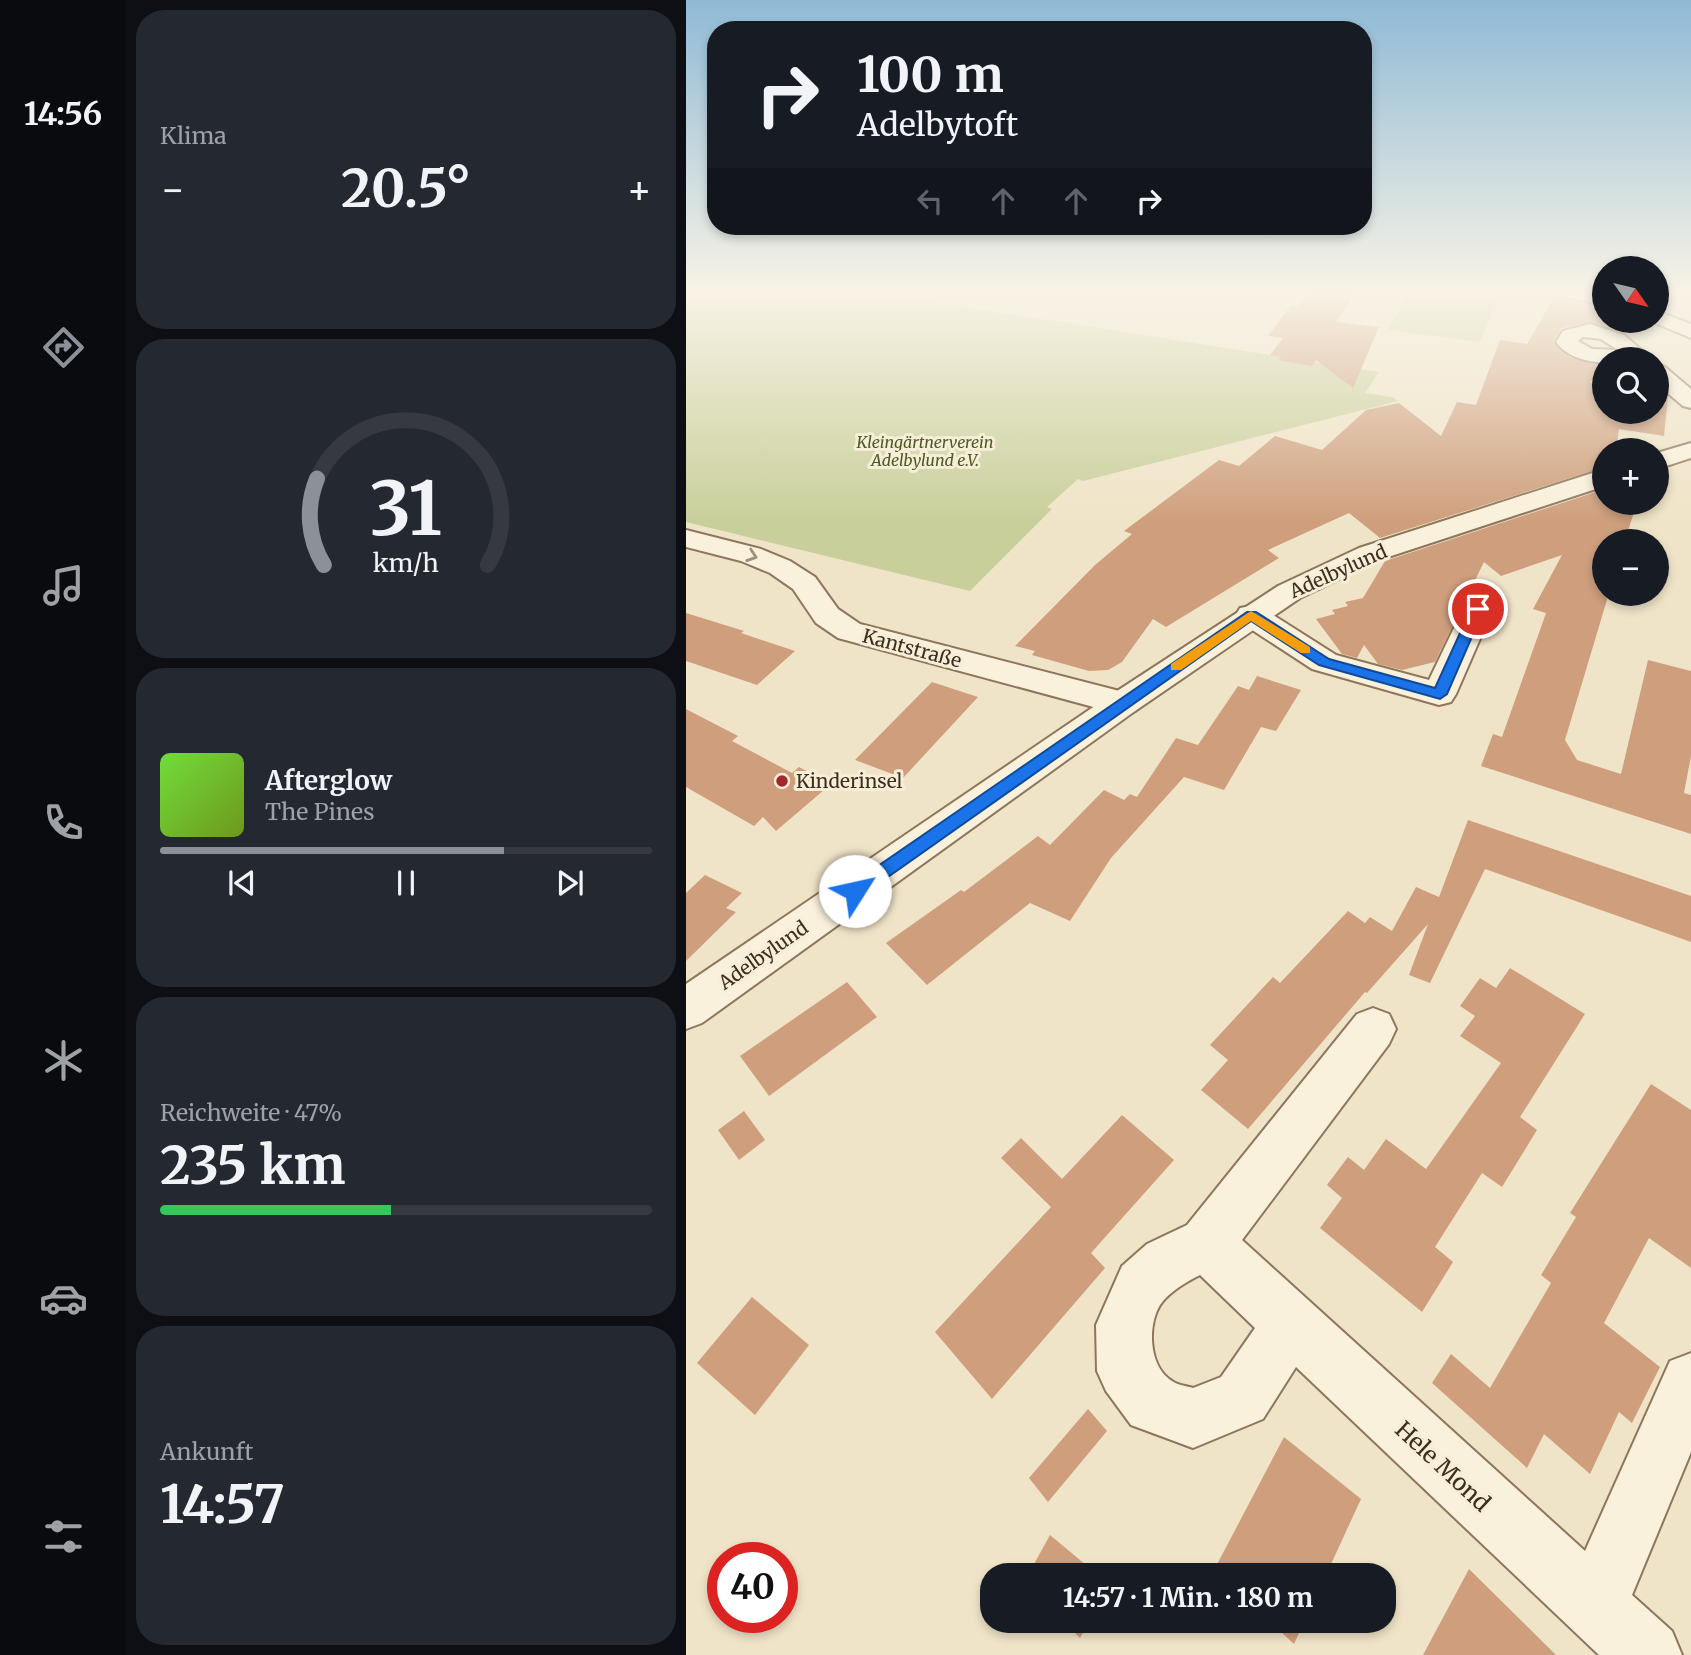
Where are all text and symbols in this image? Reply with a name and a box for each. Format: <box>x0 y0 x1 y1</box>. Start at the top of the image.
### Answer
text: 100 m <box>857 44 1004 105</box>
icon: right <box>742 49 833 140</box>
text: 14:56 <box>24 94 102 134</box>
text: Adelbytoft <box>857 105 1018 145</box>
text: Klima <box>160 121 227 150</box>
text: 20.5° <box>341 156 471 221</box>
text: − <box>160 166 185 213</box>
text: + <box>627 166 652 213</box>
icon: left <box>911 182 949 220</box>
icon: ahead <box>984 182 1022 220</box>
icon: ahead <box>1057 182 1095 220</box>
icon: right <box>1130 182 1168 220</box>
north arrow <box>1592 256 1670 332</box>
map controls <box>1592 256 1669 606</box>
icon: directions <box>39 323 88 372</box>
button: search <box>1592 347 1669 424</box>
park label: Kleingärtnerverein Adelbylund e.V. <box>856 432 993 470</box>
button: + <box>1592 438 1669 515</box>
text: 31 <box>370 463 442 555</box>
button: − <box>1592 529 1669 606</box>
street label: Adelbylund <box>1285 539 1390 604</box>
text: km/h <box>373 546 439 578</box>
one-way arrow <box>745 548 757 562</box>
icon: music <box>39 561 88 610</box>
pin <box>1448 579 1508 639</box>
icon: arrive <box>1459 590 1497 628</box>
street label: Kantstraße <box>860 623 964 673</box>
text: Afterglow <box>265 764 392 797</box>
place label: Kinderinsel <box>796 769 903 793</box>
marker: Kinderinsel <box>774 773 790 789</box>
text: The Pines <box>265 797 375 826</box>
icon: phone <box>39 798 88 847</box>
position arrow <box>818 854 892 928</box>
icon: previous <box>223 864 261 902</box>
icon: pause <box>387 864 425 902</box>
icon: next <box>551 864 589 902</box>
street label: Adelbylund <box>713 915 812 995</box>
icon: climate <box>39 1036 88 1085</box>
text: Reichweite · 47% <box>160 1098 342 1127</box>
text: 235 km <box>160 1133 346 1198</box>
icon: car <box>39 1274 88 1323</box>
street label: Hele Mond <box>1389 1415 1497 1518</box>
text: Ankunft <box>160 1437 253 1466</box>
text: 14:57 <box>160 1472 285 1537</box>
icon: filters <box>39 1512 88 1561</box>
speed limit sign: 40 <box>707 1542 798 1633</box>
text: 14:57 · 1 Min. · 180 m <box>1063 1581 1313 1614</box>

